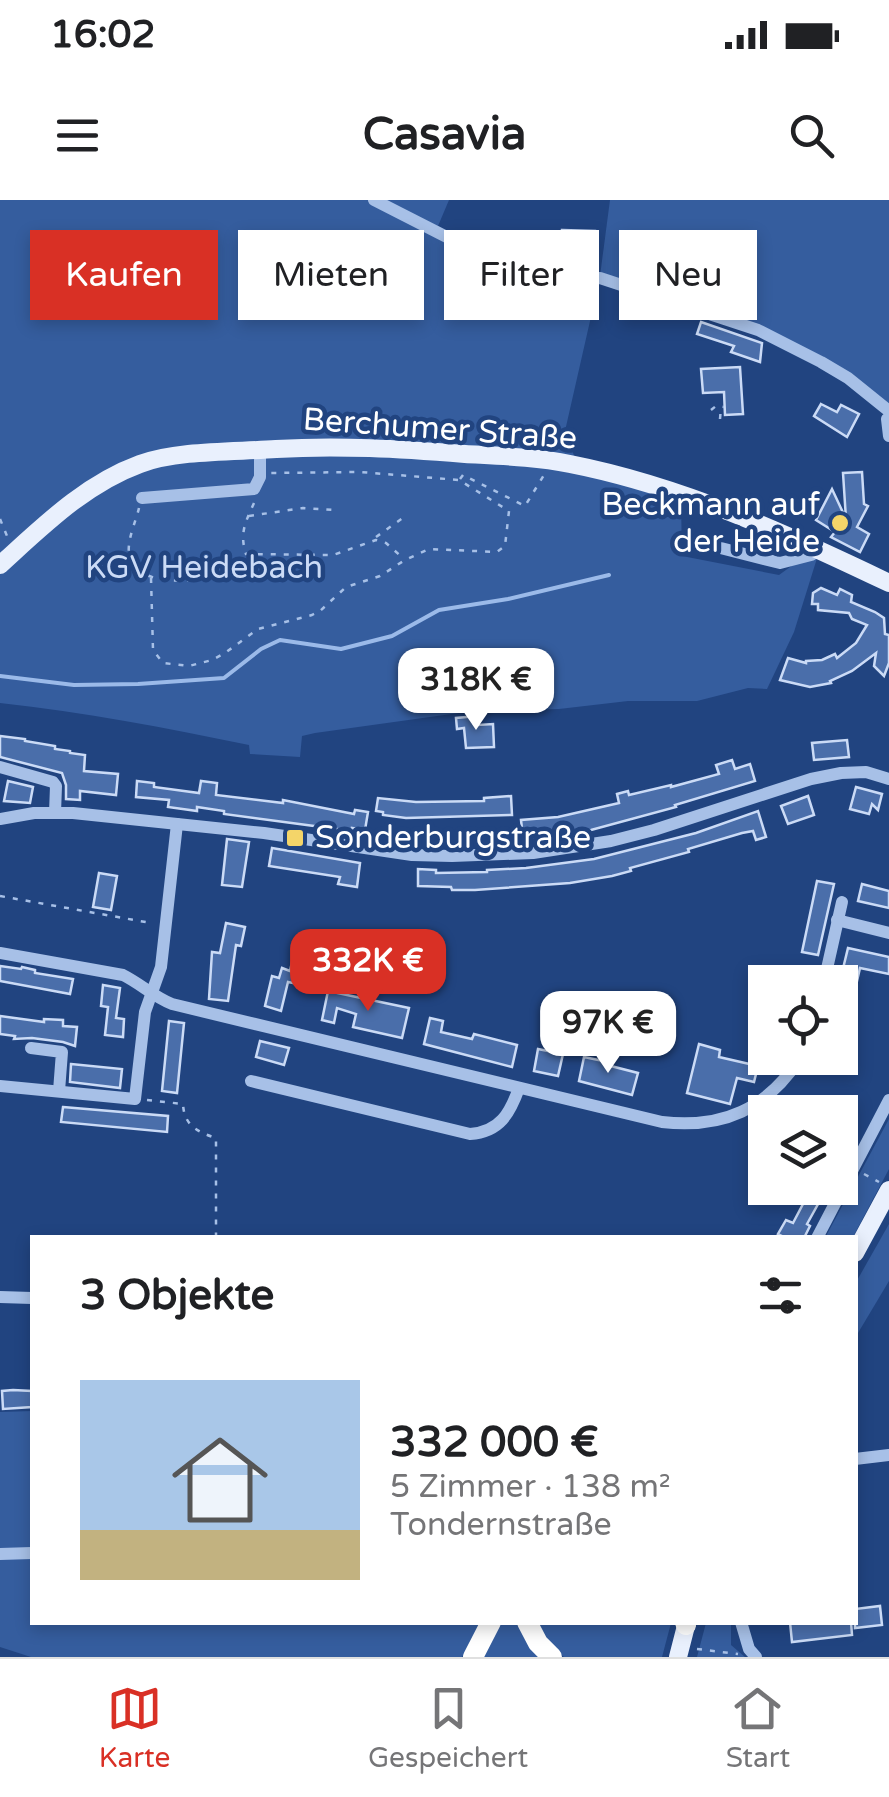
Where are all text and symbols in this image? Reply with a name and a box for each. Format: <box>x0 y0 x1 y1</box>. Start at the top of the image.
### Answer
text: 16:02 <box>50 12 155 58</box>
icon: menu <box>50 108 105 163</box>
text: Casavia <box>363 108 526 162</box>
icon: search <box>784 108 839 163</box>
chip: Kaufen <box>30 230 218 320</box>
chip: Mieten <box>238 230 424 320</box>
chip: Filter <box>444 230 599 320</box>
chip: Neu <box>619 230 757 320</box>
street label: Berchumer Straße <box>302 400 578 458</box>
place label: Beckmann auf der Heide <box>601 486 821 561</box>
marker: Beckmann auf der Heide <box>829 512 851 534</box>
park label: KGV Heidebach <box>85 549 323 587</box>
pin: 318K € <box>395 648 557 733</box>
text: 318K € <box>420 661 532 699</box>
place label: Sonderburgstraße <box>315 819 591 857</box>
marker: Sonderburgstraße <box>284 827 306 849</box>
pin: 332K € <box>287 929 449 1014</box>
text: 332K € <box>312 942 424 980</box>
map controls <box>748 965 858 1205</box>
button: locate <box>748 965 858 1075</box>
pin: 97K € <box>538 991 678 1076</box>
text: 97K € <box>562 1004 654 1042</box>
button: layers <box>748 1095 858 1205</box>
icon: filters <box>753 1268 808 1323</box>
text: 3 Objekte <box>80 1270 274 1321</box>
text: 332 000 € <box>390 1417 599 1468</box>
icon: home <box>160 1420 280 1540</box>
text: 5 Zimmer · 138 m² <box>390 1468 671 1506</box>
text: Tondernstraße <box>390 1506 612 1544</box>
tab: Karte <box>99 1681 170 1775</box>
tab: Gespeichert <box>368 1681 528 1775</box>
tab: Start <box>726 1681 790 1775</box>

